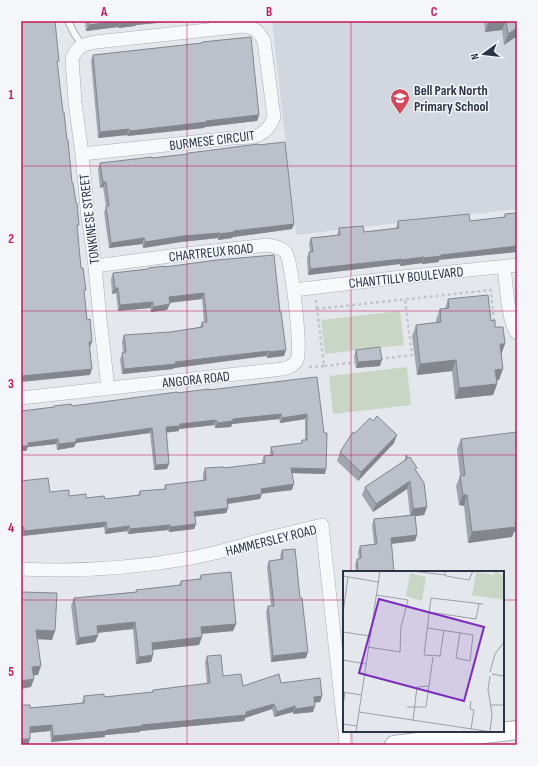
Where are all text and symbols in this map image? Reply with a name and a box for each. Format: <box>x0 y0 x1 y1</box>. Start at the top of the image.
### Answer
text: A <box>100 4 108 20</box>
text: B <box>266 4 272 20</box>
text: C <box>431 4 438 20</box>
north arrow <box>464 34 504 74</box>
text: N <box>468 52 482 61</box>
place label: Bell Park North Primary School <box>414 82 489 115</box>
text: 1 <box>8 87 14 103</box>
school or university icon: Bell Park North Primary School <box>389 87 411 115</box>
street label: BURMESE CIRCUIT <box>168 127 256 154</box>
street label: TONKINESE STREET <box>75 173 103 265</box>
text: 2 <box>8 231 14 247</box>
street label: CHARTREUX ROAD <box>168 240 254 265</box>
street label: CHANTTILLY BOULEVARD <box>348 263 464 292</box>
street label: ANGORA ROAD <box>160 367 231 392</box>
text: 3 <box>8 376 14 392</box>
text: 4 <box>8 520 14 536</box>
street label: HAMMERSLEY ROAD <box>224 521 318 560</box>
inset map <box>343 571 504 732</box>
text: 5 <box>8 664 14 680</box>

